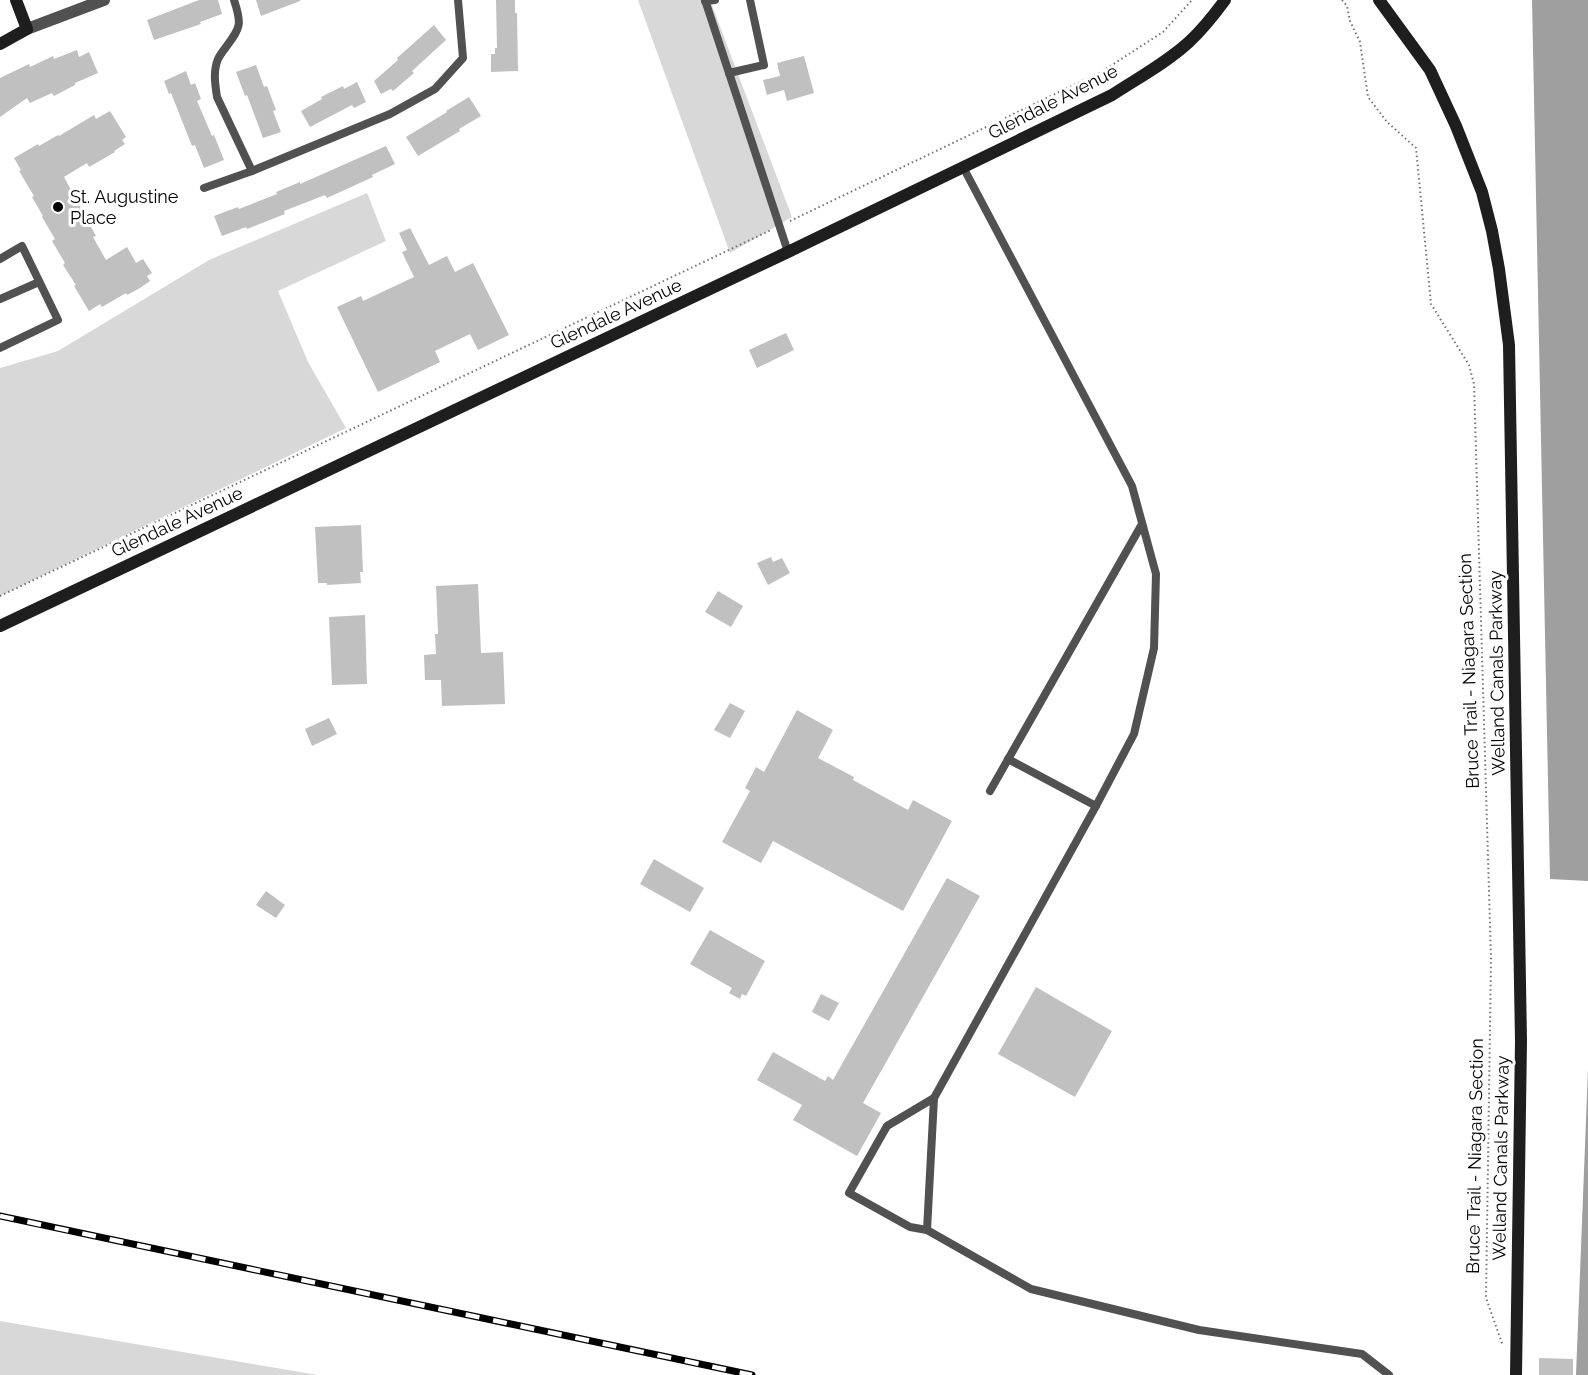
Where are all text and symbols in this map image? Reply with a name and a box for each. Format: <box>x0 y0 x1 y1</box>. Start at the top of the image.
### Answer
street label: Glendale Avenue <box>985 60 1121 143</box>
place label: St. Augustine Place <box>70 186 179 228</box>
marker: St. Augustine Place <box>51 200 65 214</box>
street label: Glendale Avenue <box>547 274 685 353</box>
street label: Glendale Avenue <box>108 482 246 561</box>
street label: Bruce Trail - Niagara Section <box>1454 553 1483 789</box>
street label: Welland Canals Parkway <box>1484 570 1509 776</box>
street label: Bruce Trail - Niagara Section <box>1462 1038 1487 1274</box>
street label: Welland Canals Parkway <box>1488 1055 1513 1261</box>

